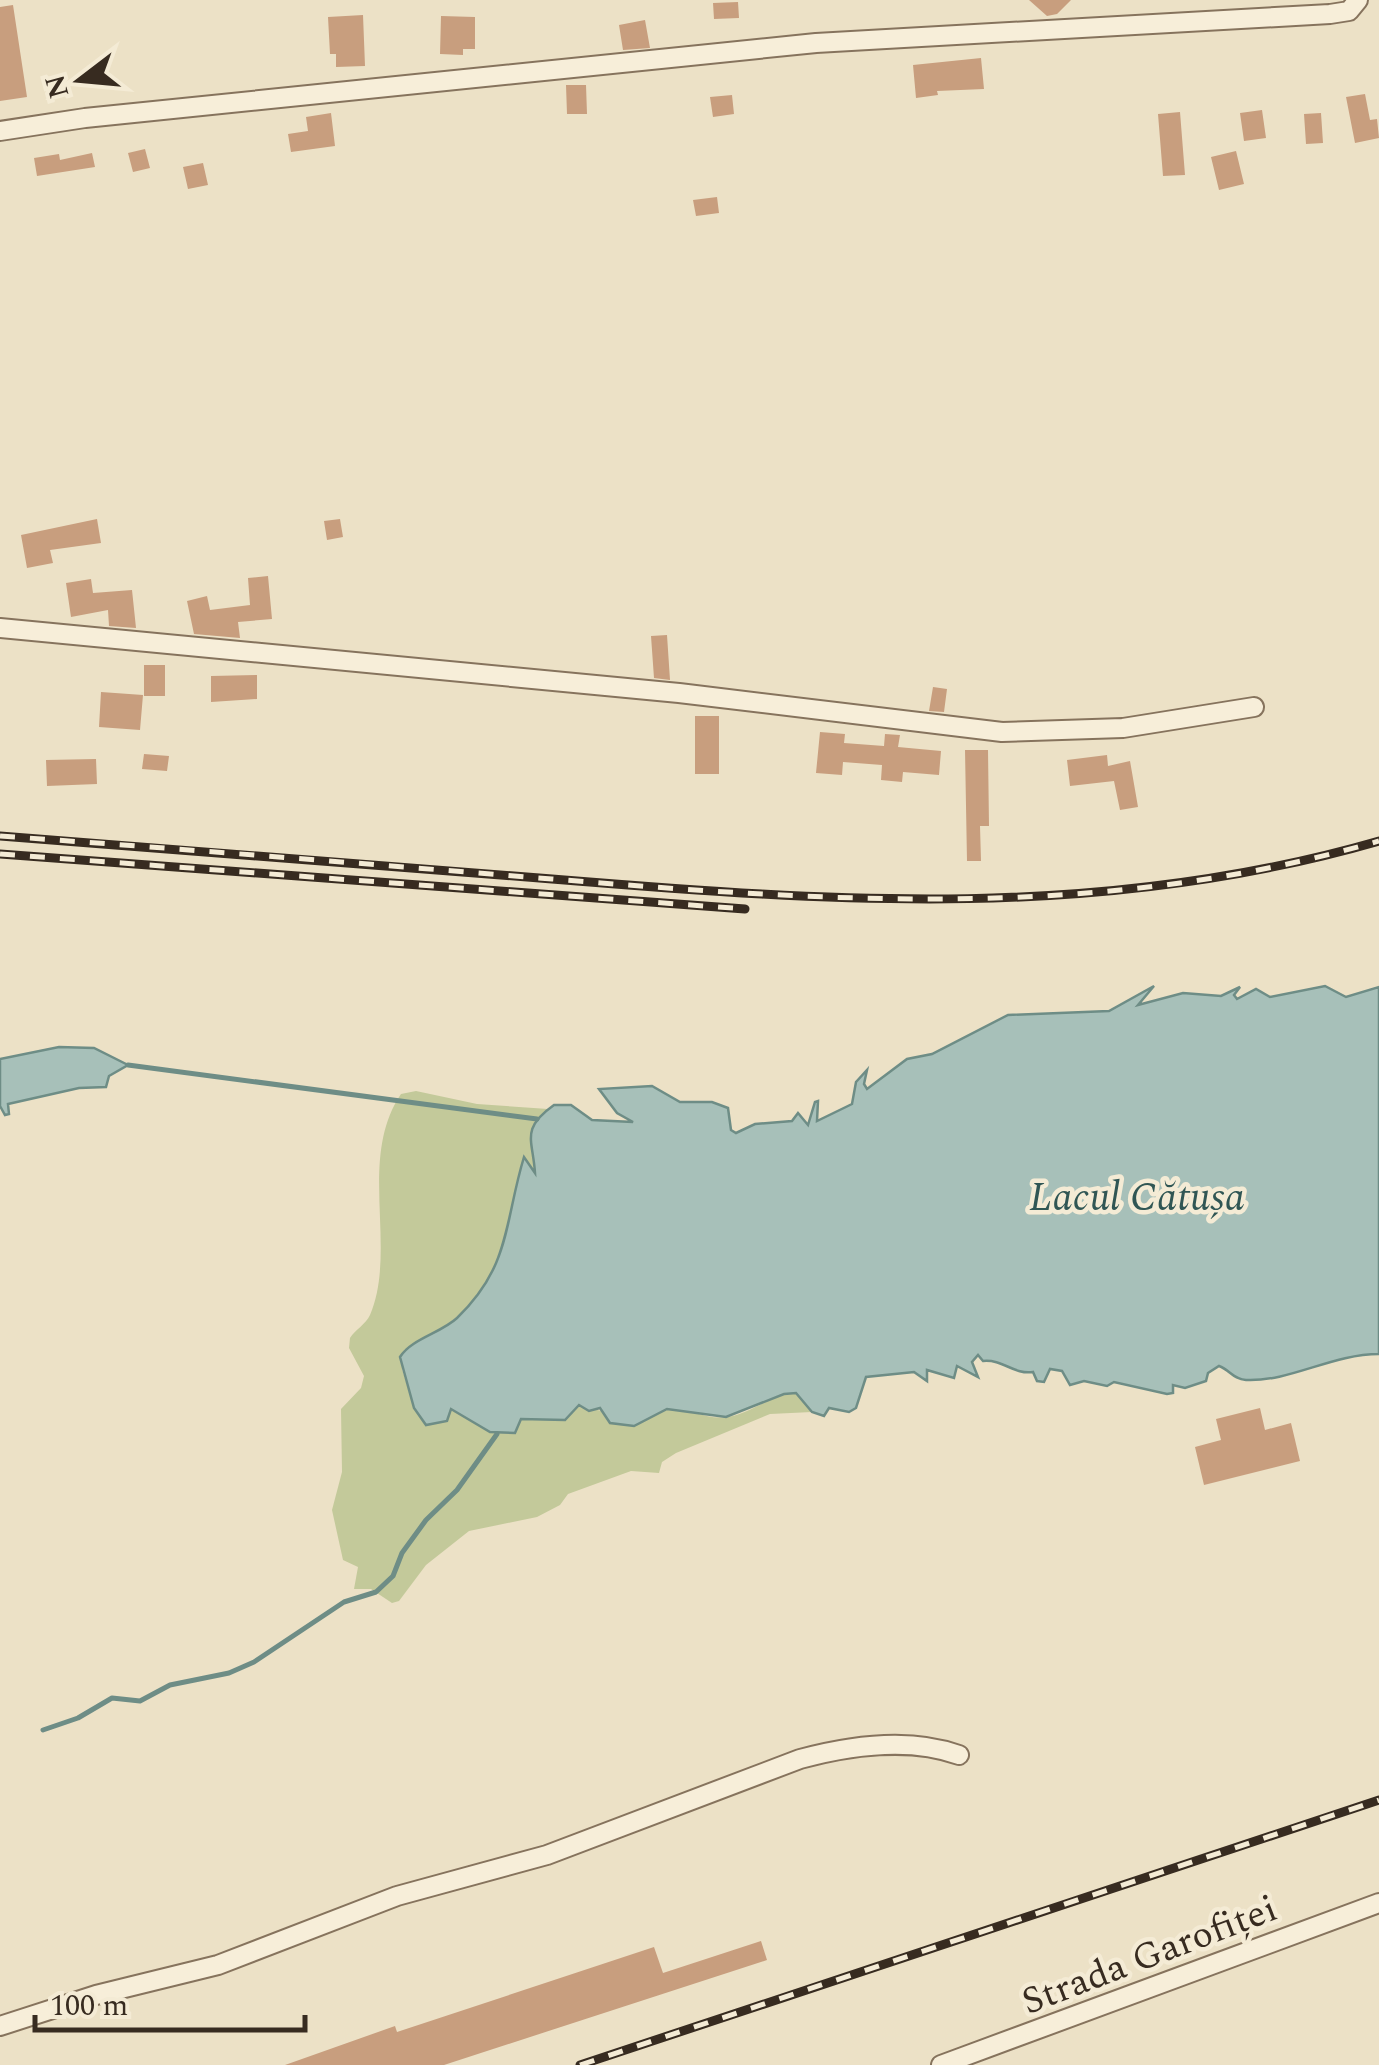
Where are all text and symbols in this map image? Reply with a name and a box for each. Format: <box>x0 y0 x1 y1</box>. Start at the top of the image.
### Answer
north arrow <box>30 30 130 130</box>
text: N <box>34 70 81 103</box>
water label: Lacul Cătușa <box>1029 1168 1245 1229</box>
street label: Strada Garofiței <box>1013 1880 1286 2031</box>
scale bar <box>35 1970 305 2032</box>
text: 100 m <box>50 1983 128 2029</box>

